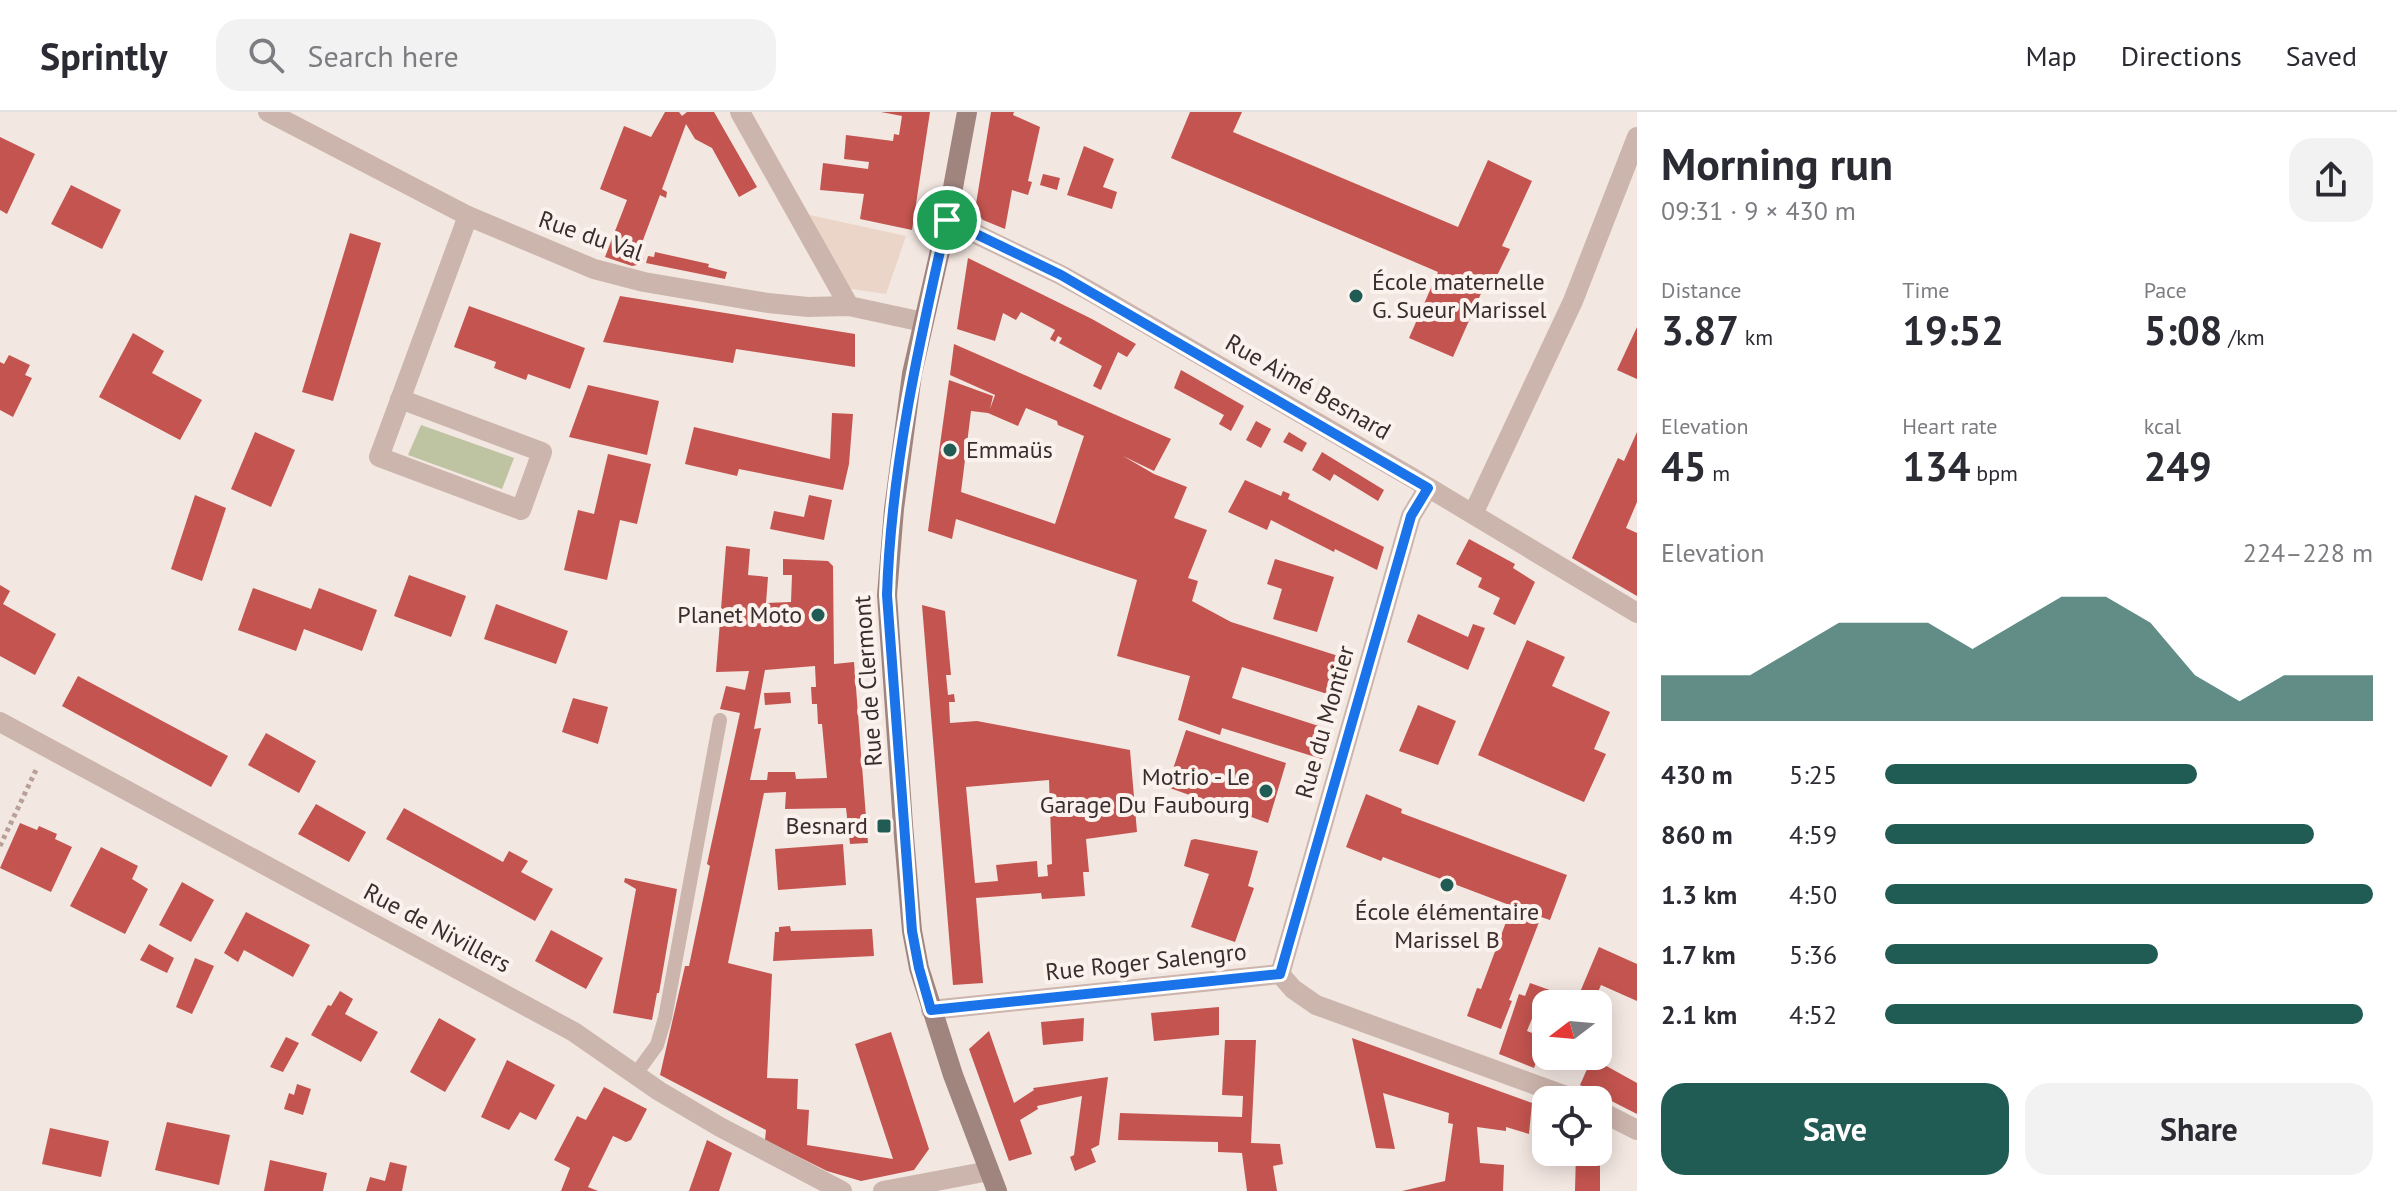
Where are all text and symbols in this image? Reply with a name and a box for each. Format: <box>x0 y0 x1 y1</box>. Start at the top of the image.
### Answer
search box <box>216 19 776 91</box>
text: Sprintly <box>40 31 168 80</box>
icon: search <box>244 33 288 77</box>
text: Search here <box>308 36 459 75</box>
text: Map <box>2026 37 2077 74</box>
text: Directions <box>2121 37 2242 74</box>
text: Saved <box>2286 37 2357 74</box>
text: Morning run <box>1661 135 1893 192</box>
button: share <box>2289 138 2373 222</box>
pin <box>913 186 981 254</box>
text: 09:31 · 9 × 430 m <box>1661 194 1856 227</box>
icon: arrive <box>925 198 969 242</box>
street label: Rue du Val <box>535 203 647 268</box>
place label: École maternelle G. Sueur Marissel <box>1372 266 1547 325</box>
text: Distance <box>1661 276 1742 304</box>
text: Time <box>1902 276 1949 304</box>
text: Pace <box>2144 276 2187 304</box>
marker: École maternelle G. Sueur Marissel <box>1347 287 1365 305</box>
text: 3.87 <box>1661 304 1739 356</box>
text: 19:52 <box>1902 304 2004 356</box>
text: 5:08 <box>2144 304 2222 356</box>
text: km <box>1739 323 1773 351</box>
text: /km <box>2222 323 2265 351</box>
street label: Rue Aimé Besnard <box>1220 327 1396 446</box>
text: Elevation <box>1661 412 1749 440</box>
text: Heart rate <box>1902 412 1997 440</box>
text: kcal <box>2144 412 2181 440</box>
place label: Emmaüs <box>966 434 1053 465</box>
text: 45 <box>1661 440 1706 492</box>
text: 134 <box>1902 440 1970 492</box>
text: 249 <box>2144 440 2212 492</box>
marker: Emmaüs <box>941 441 959 459</box>
text: m <box>1706 459 1730 487</box>
text: bpm <box>1970 459 2018 487</box>
text: Elevation <box>1661 536 1765 569</box>
text: 224–228 m <box>2243 536 2373 569</box>
street label: Rue de Clermont <box>846 594 889 768</box>
place label: Planet Moto <box>677 599 802 630</box>
marker: Planet Moto <box>809 606 827 624</box>
street label: Rue du Montier <box>1288 642 1361 802</box>
text: 430 m <box>1661 758 1733 791</box>
text: 5:25 <box>1789 758 1837 791</box>
place label: Motrio - Le Garage Du Faubourg <box>1040 761 1250 820</box>
marker: Motrio - Le Garage Du Faubourg <box>1257 782 1275 800</box>
place label: Besnard <box>786 810 868 841</box>
marker: Besnard <box>875 817 893 835</box>
text: 860 m <box>1661 818 1733 851</box>
text: 4:59 <box>1789 818 1837 851</box>
street label: Rue de Nivillers <box>358 876 516 979</box>
marker: École élémentaire Marissel B <box>1438 876 1456 894</box>
text: 1.3 km <box>1661 878 1737 911</box>
text: 4:50 <box>1789 878 1837 911</box>
place label: École élémentaire Marissel B <box>1355 896 1539 955</box>
street label: Rue Roger Salengro <box>1044 936 1248 987</box>
text: 1.7 km <box>1661 938 1736 971</box>
text: 5:36 <box>1789 938 1837 971</box>
north arrow <box>1532 990 1612 1070</box>
map controls <box>1532 990 1612 1166</box>
text: 2.1 km <box>1661 998 1737 1031</box>
text: 4:52 <box>1789 998 1837 1031</box>
button: Save <box>1661 1083 2009 1175</box>
button: Share <box>2025 1083 2373 1175</box>
button: locate <box>1532 1086 1612 1166</box>

